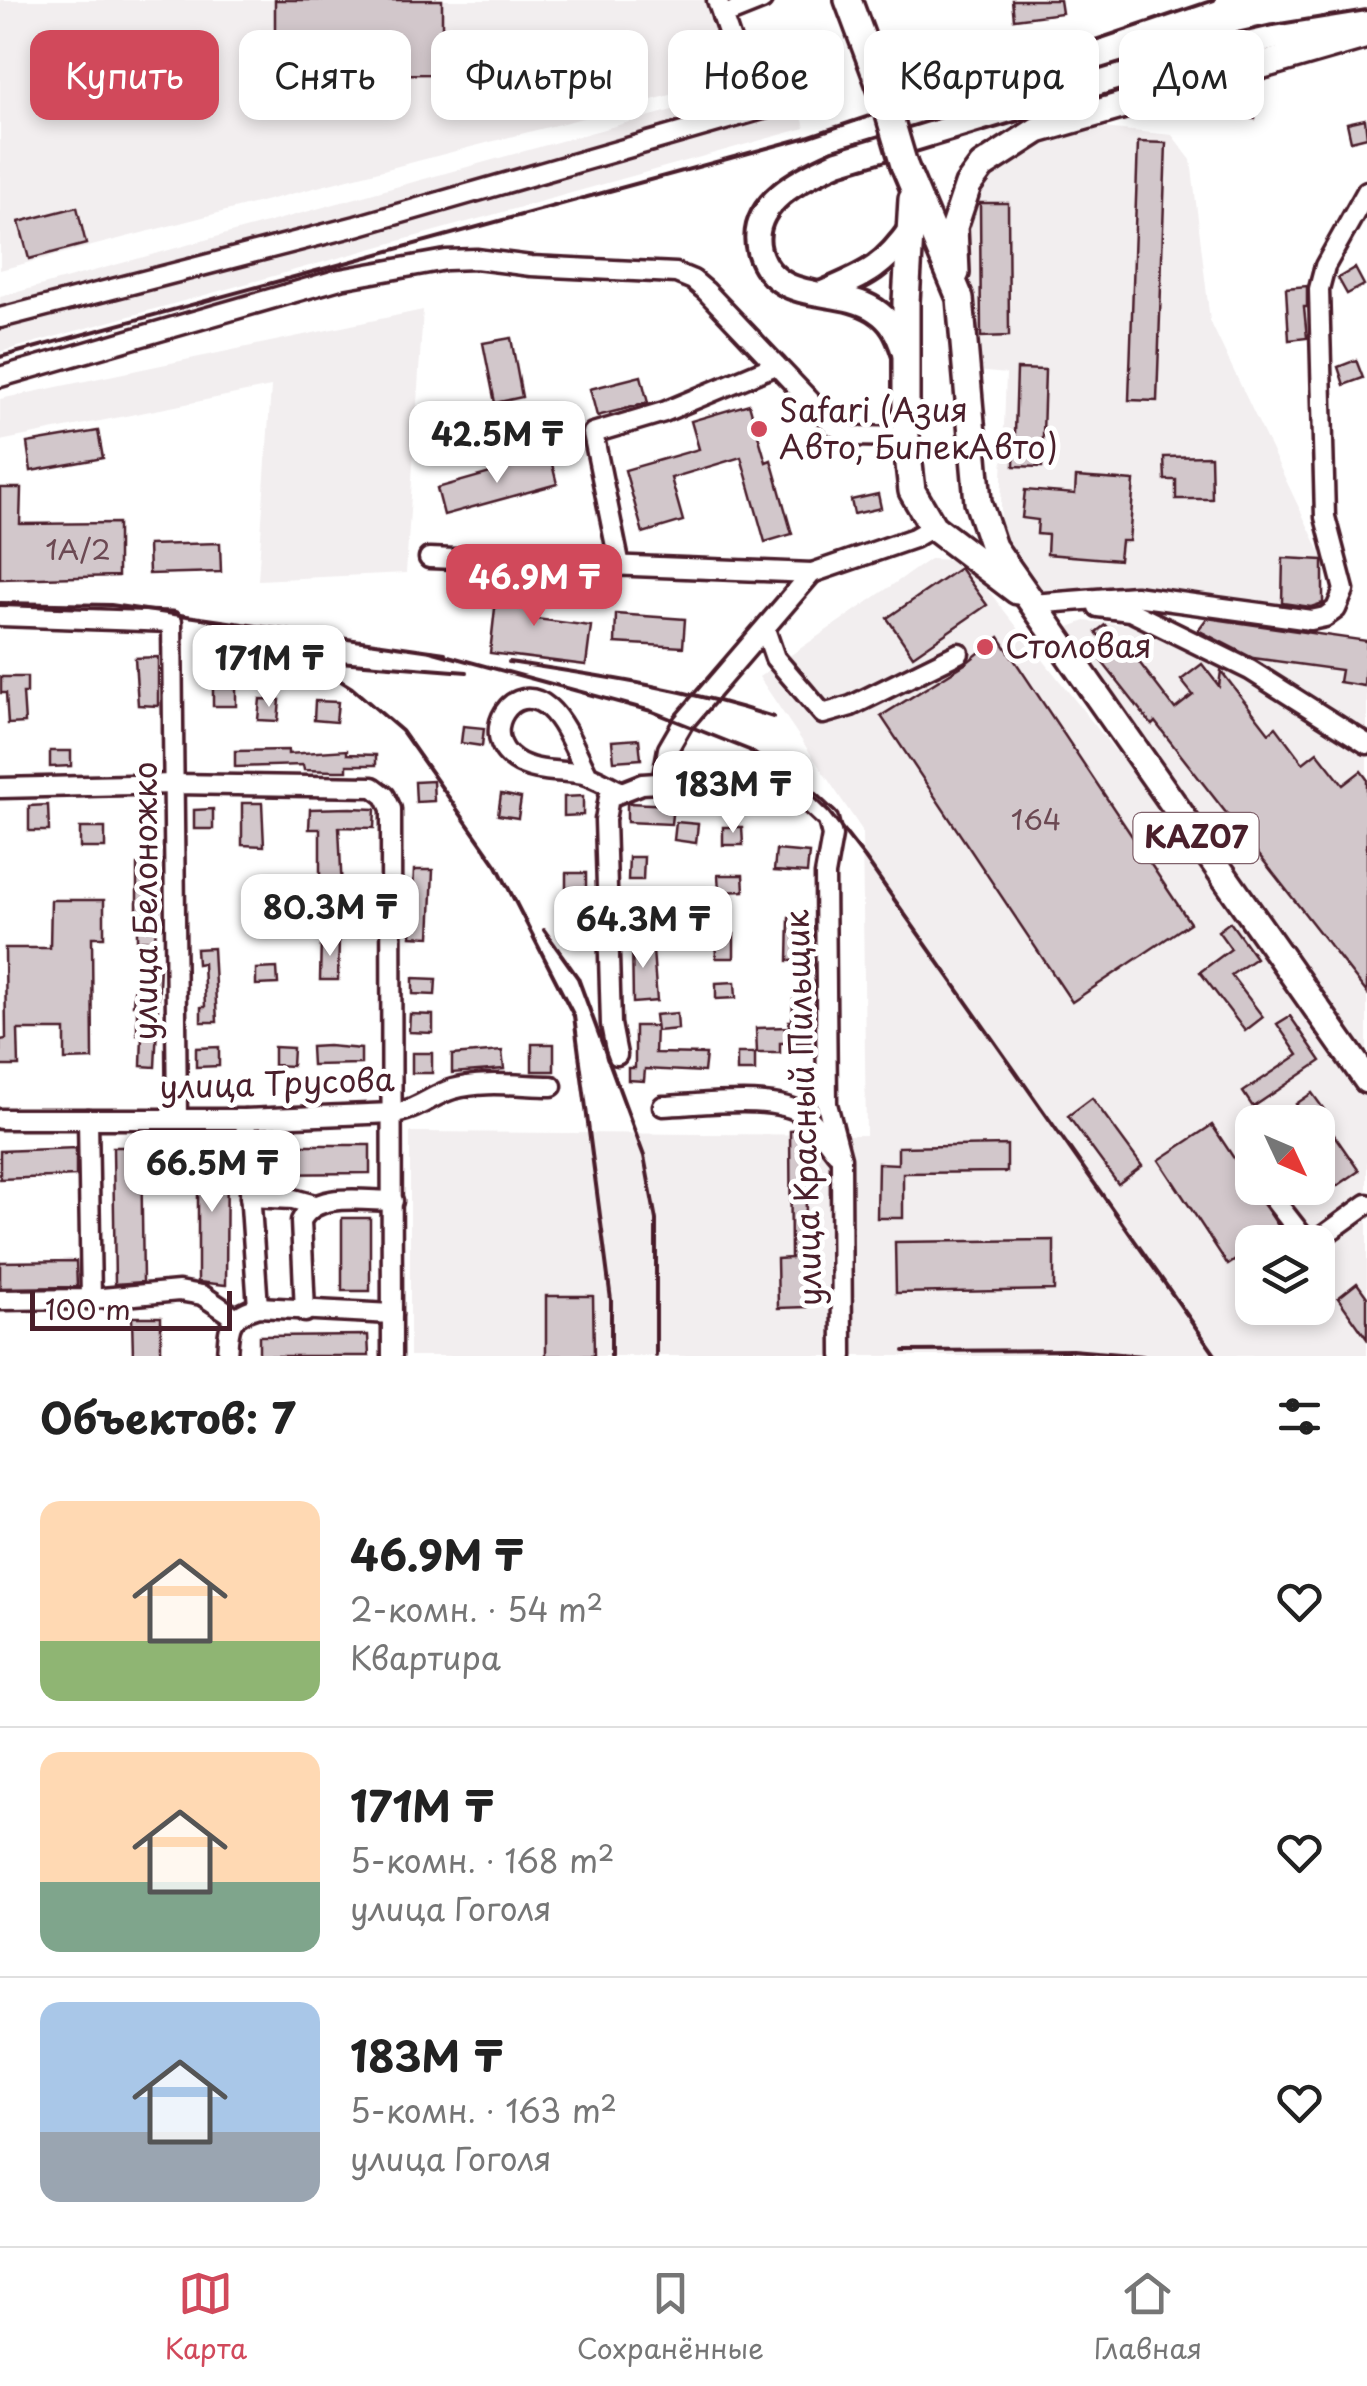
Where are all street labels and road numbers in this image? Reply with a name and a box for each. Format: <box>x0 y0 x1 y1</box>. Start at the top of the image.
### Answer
street label: улица Белоножко <box>120 762 168 1040</box>
road number: KAZ07 <box>1134 813 1258 863</box>
street label: улица Красный Пильщик <box>771 909 833 1307</box>
street label: улица Трусова <box>159 1054 395 1110</box>

